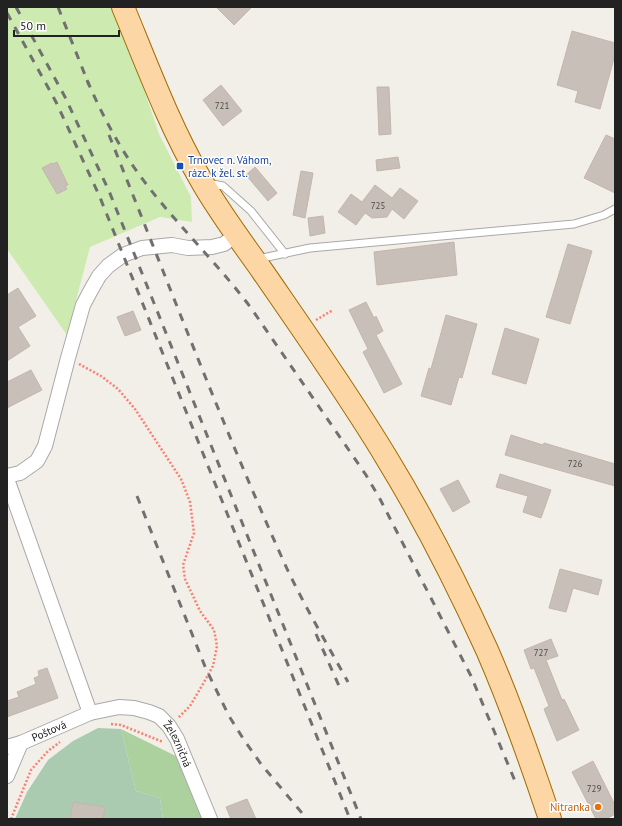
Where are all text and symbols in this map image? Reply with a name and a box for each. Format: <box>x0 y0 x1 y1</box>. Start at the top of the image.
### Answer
scale bar <box>14 12 119 38</box>
text: 50 m <box>20 18 46 33</box>
house number: 721 <box>215 100 229 111</box>
place label: Trnovec n. Váhom, rázc. k žel. st. <box>188 153 271 180</box>
marker: Trnovec n. Váhom, rázc. k žel. st. <box>175 161 185 171</box>
house number: 725 <box>371 200 385 211</box>
house number: 726 <box>568 458 582 469</box>
house number: 727 <box>534 647 548 658</box>
street label: Poštová <box>29 717 68 745</box>
street label: Železničná <box>161 718 195 769</box>
house number: 729 <box>587 783 601 794</box>
place label: Nitranka <box>550 800 590 814</box>
marker: Nitranka <box>593 802 603 812</box>

